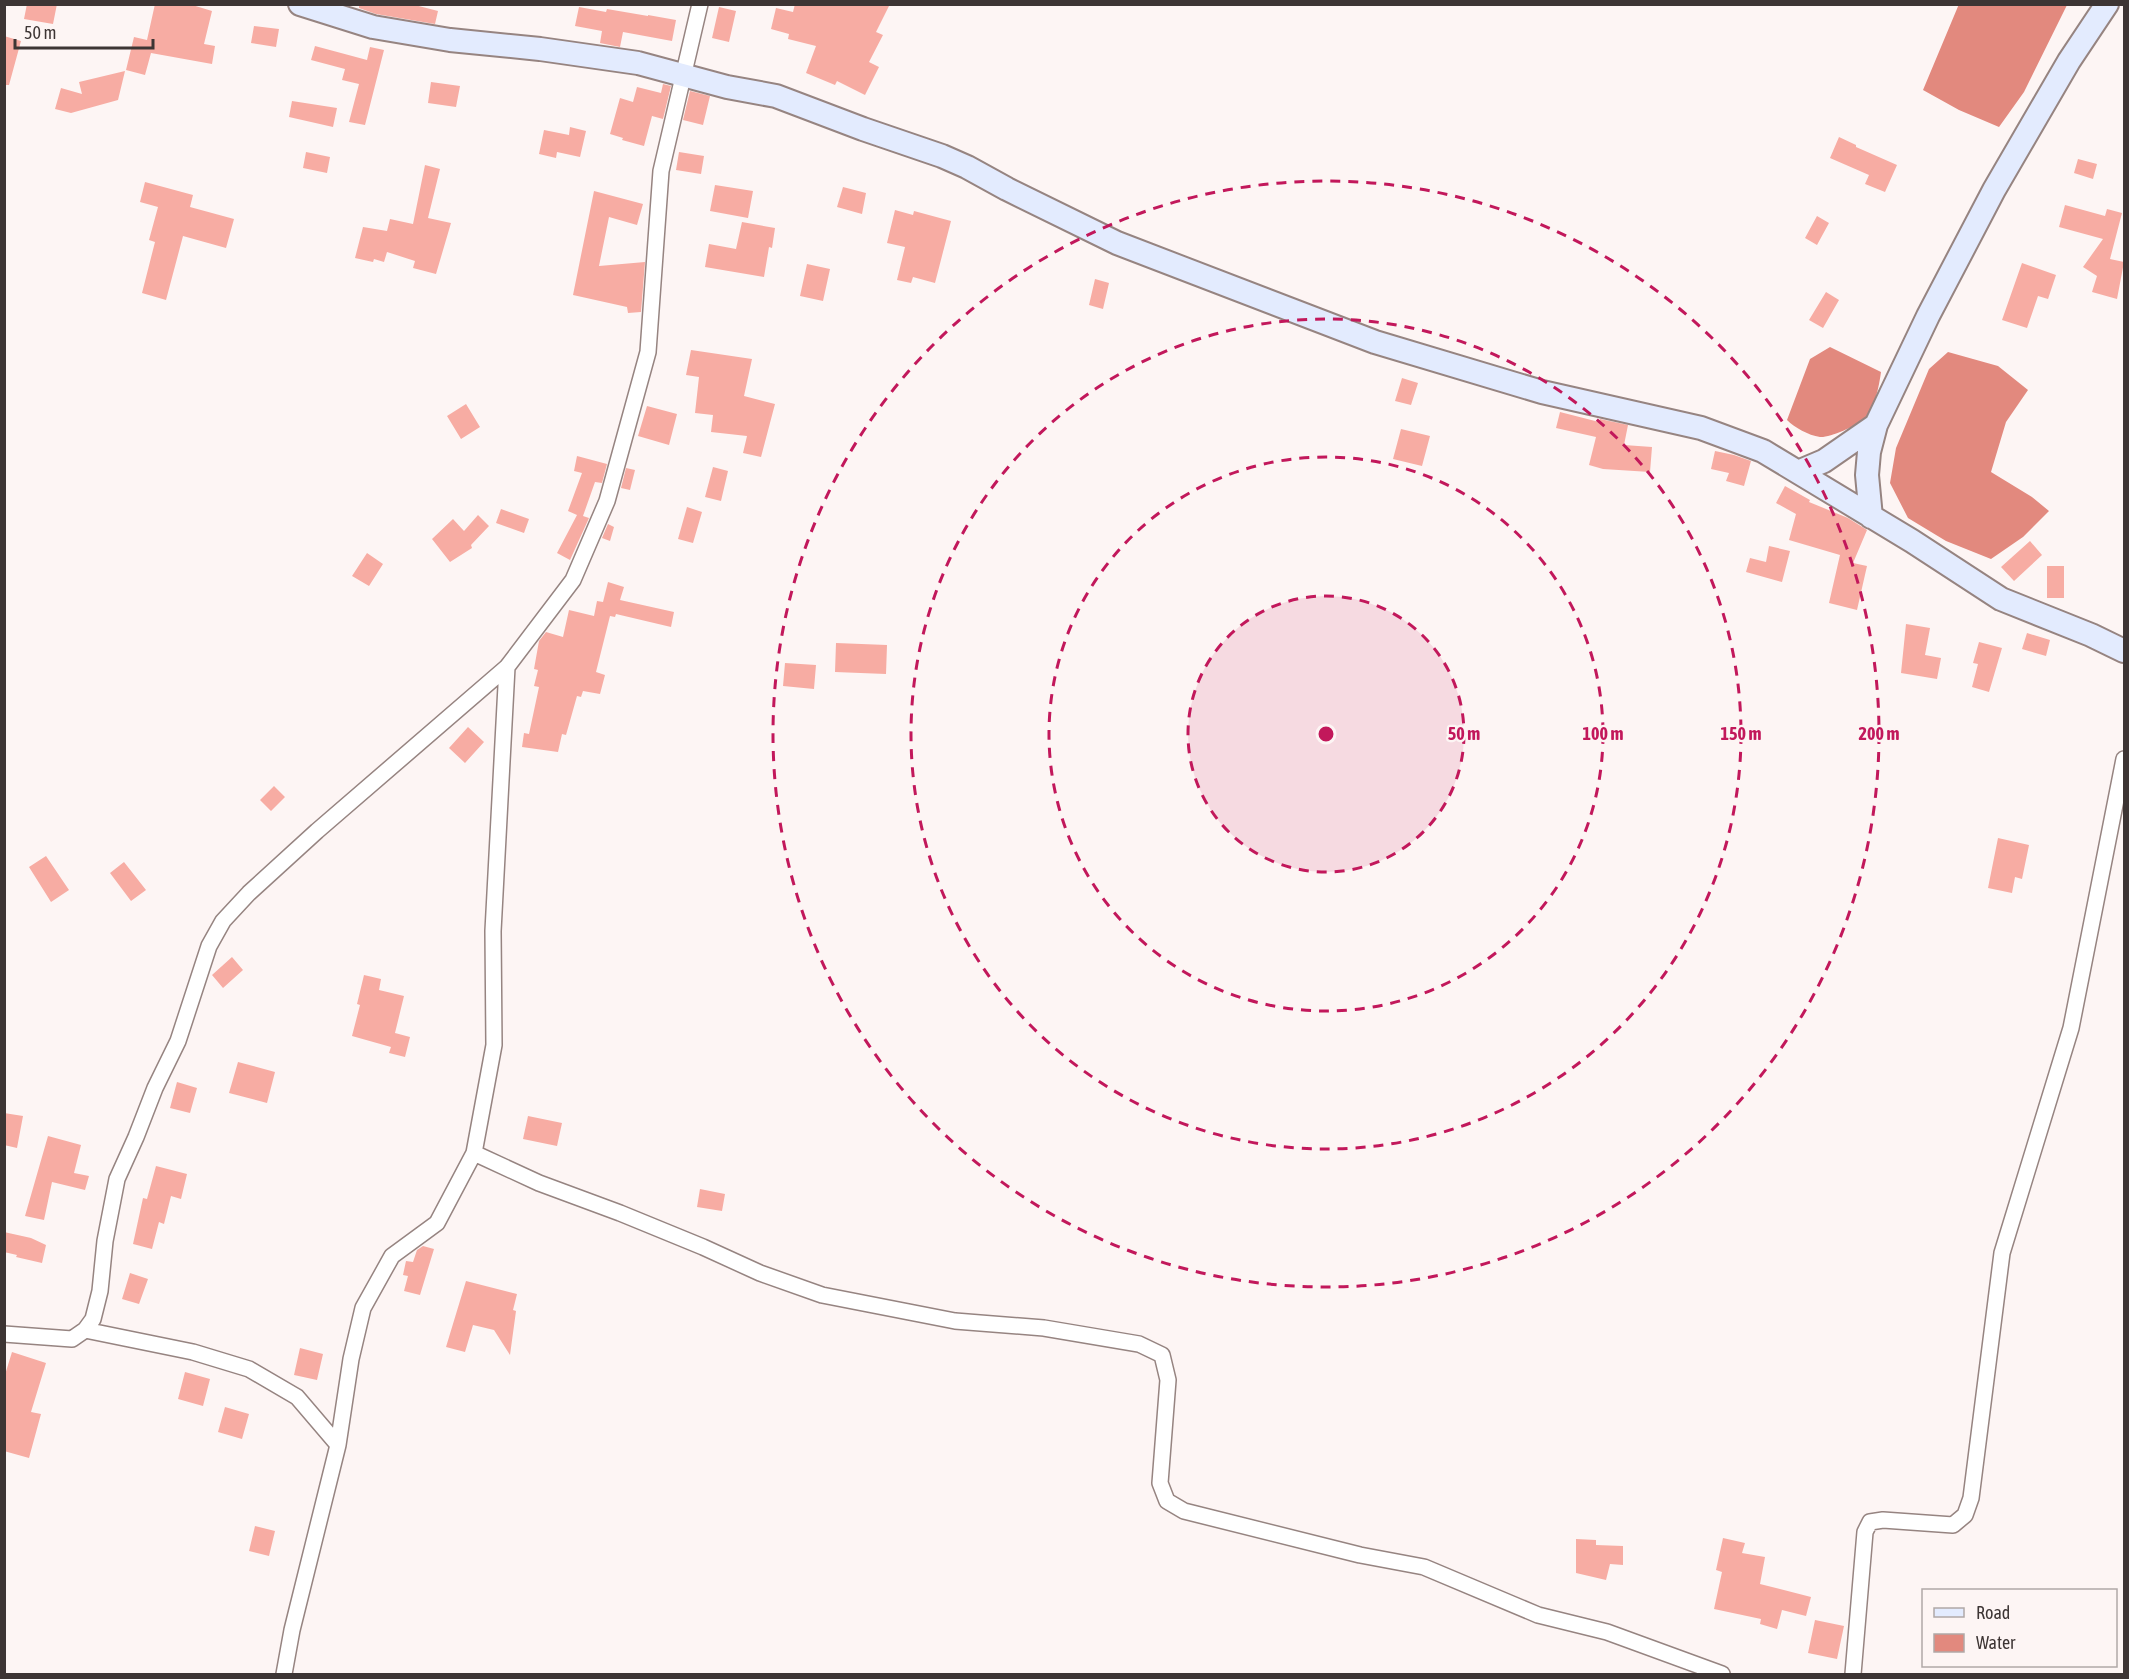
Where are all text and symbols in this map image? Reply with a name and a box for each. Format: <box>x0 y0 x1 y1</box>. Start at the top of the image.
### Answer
scale bar <box>15 12 153 50</box>
text: 50 m <box>24 22 56 43</box>
text: 50 m <box>1448 723 1480 744</box>
text: 100 m <box>1583 723 1623 744</box>
text: 150 m <box>1721 723 1761 744</box>
text: 200 m <box>1859 723 1899 744</box>
centre of rings <box>1316 724 1336 744</box>
legend <box>1922 1589 2117 1667</box>
text: Road <box>1976 1602 2010 1623</box>
text: Water <box>1976 1632 2016 1653</box>

